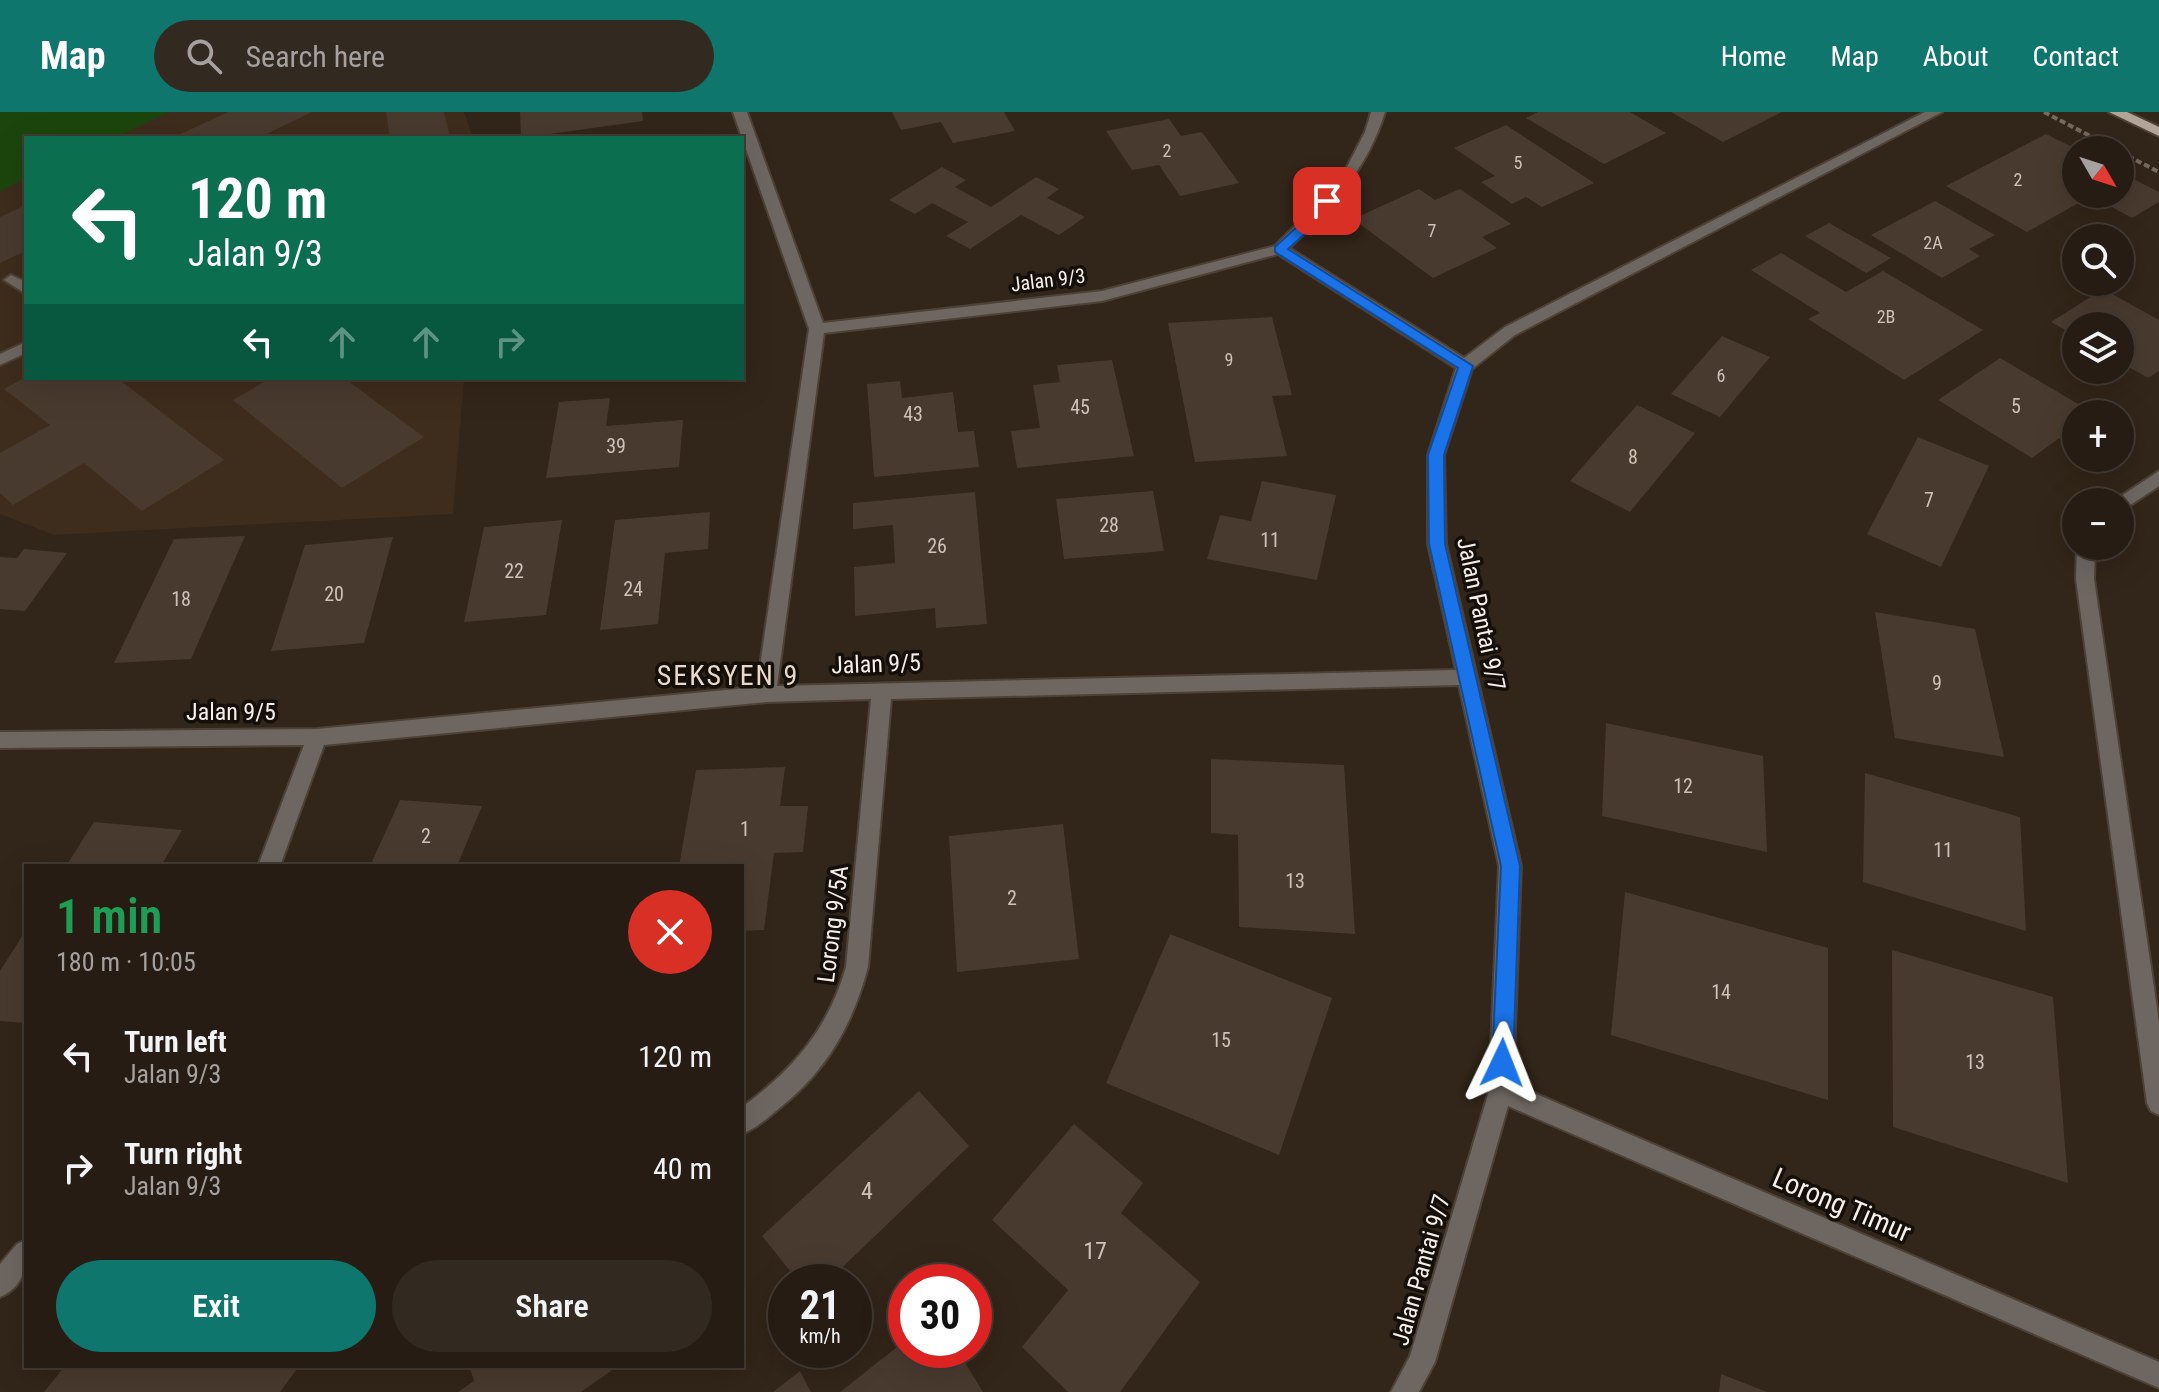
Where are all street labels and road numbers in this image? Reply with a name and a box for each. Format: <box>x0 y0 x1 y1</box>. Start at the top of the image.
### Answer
street label: Jalan 9/3 <box>1009 264 1087 296</box>
street label: Jalan Pantai 9/7 <box>1451 535 1511 693</box>
street label: Jalan 9/5 <box>831 648 921 680</box>
street label: Jalan 9/5 <box>186 698 276 726</box>
street label: Lorong 9/5A <box>812 864 854 984</box>
street label: Lorong Timur <box>1768 1161 1916 1249</box>
street label: Jalan Pantai 9/7 <box>1386 1191 1456 1349</box>

